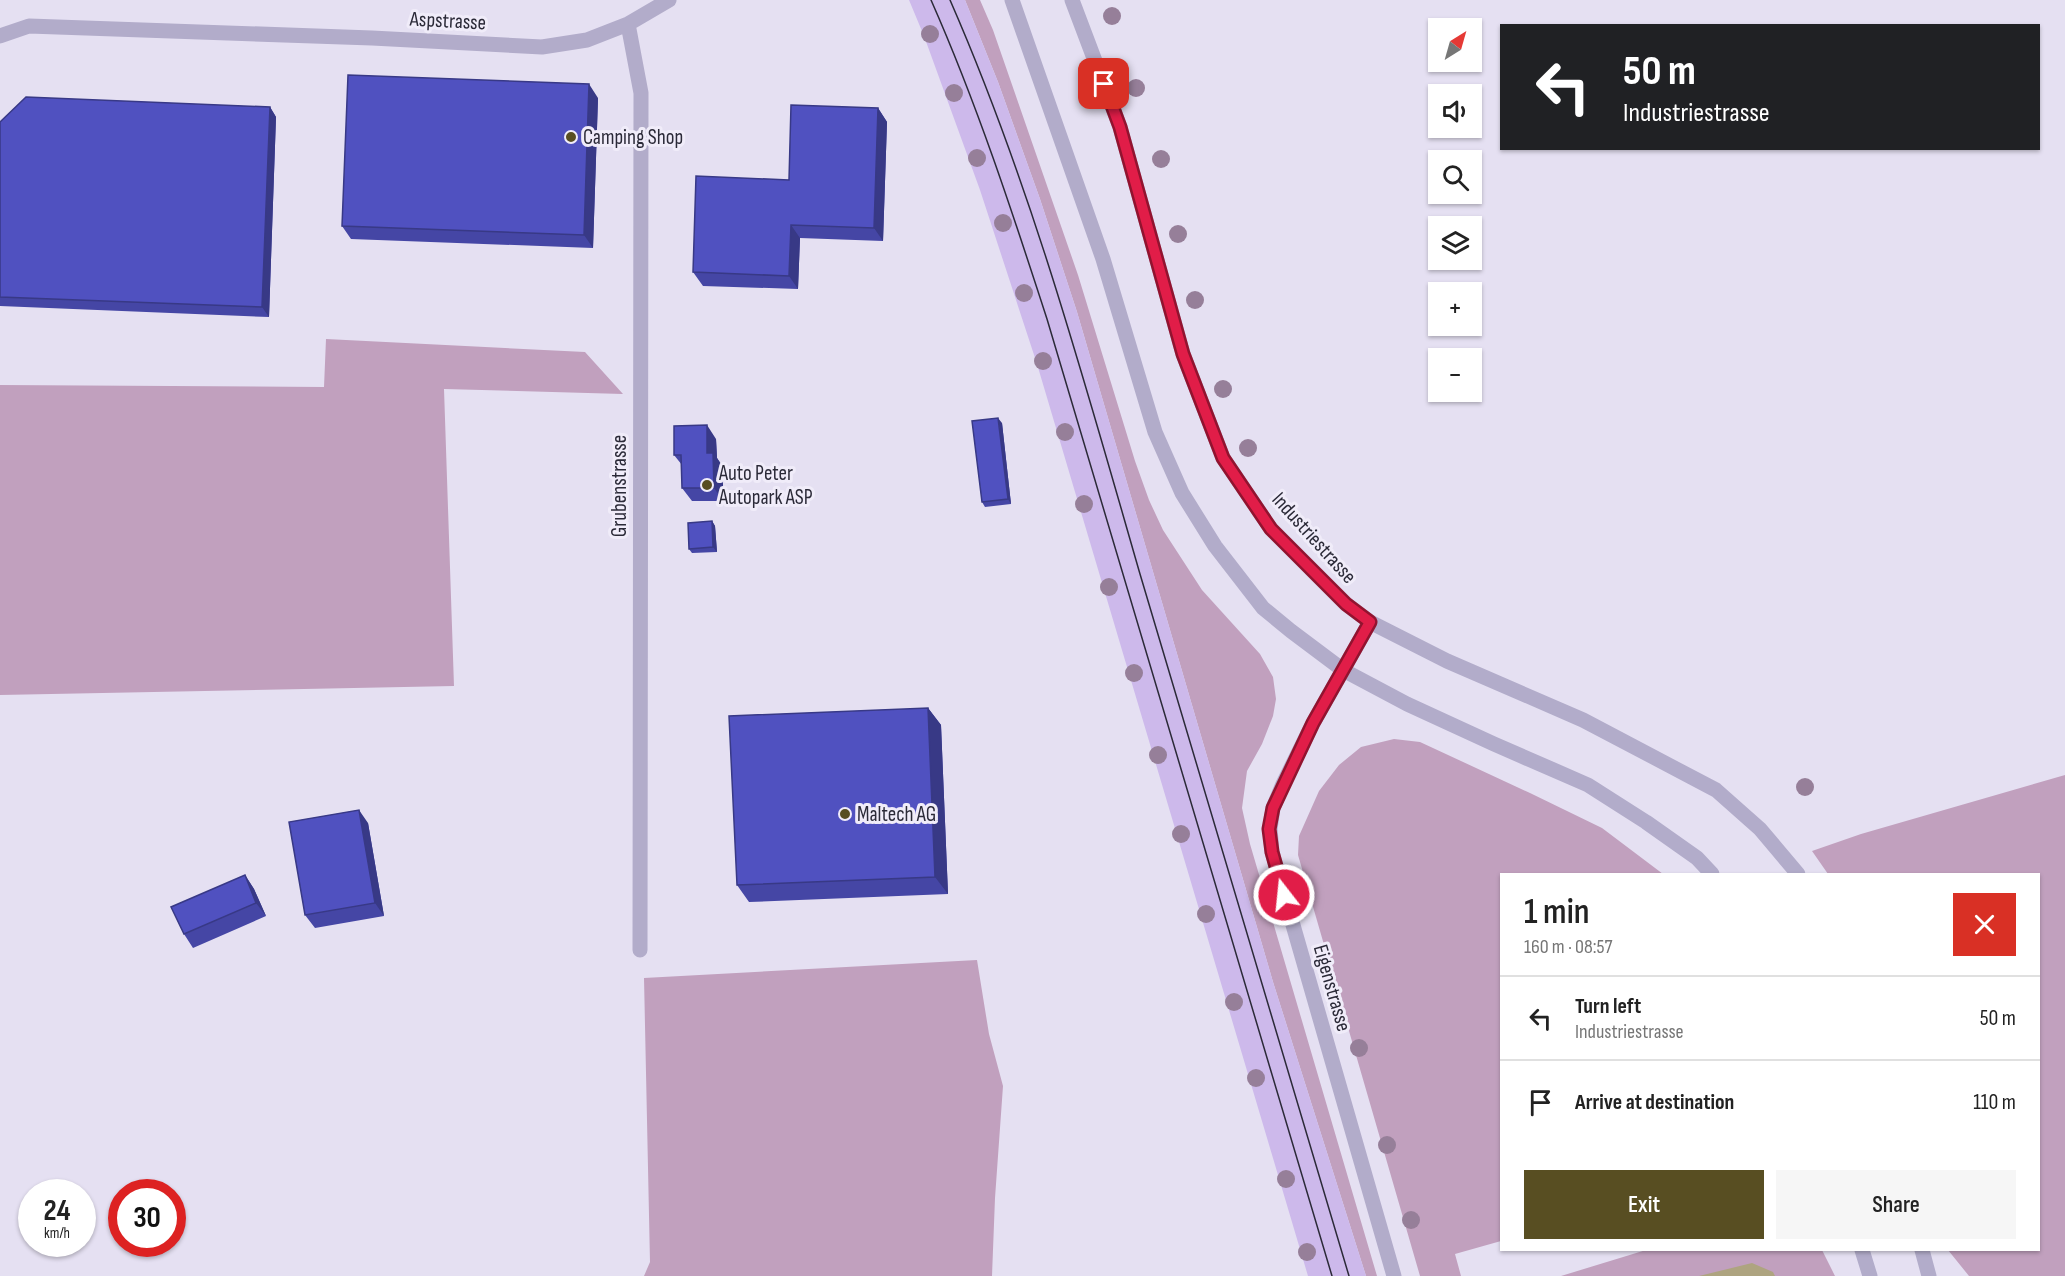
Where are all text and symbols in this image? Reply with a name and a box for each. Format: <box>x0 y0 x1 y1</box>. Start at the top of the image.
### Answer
street label: Aspstrasse <box>408 6 487 35</box>
north arrow <box>1428 18 1482 72</box>
map controls <box>1428 18 1482 402</box>
text: 50 m <box>1623 46 1696 97</box>
icon: left <box>1524 48 1602 126</box>
pin <box>1078 58 1129 109</box>
icon: arrive <box>1087 67 1120 100</box>
button: sound <box>1428 84 1482 138</box>
text: Industriestrasse <box>1623 97 1770 129</box>
place label: Camping Shop <box>583 125 683 150</box>
marker: Camping Shop <box>564 130 578 144</box>
button: search <box>1428 150 1482 204</box>
button: layers <box>1428 216 1482 270</box>
button: + <box>1428 282 1482 336</box>
button: − <box>1428 348 1482 402</box>
street label: Grubenstrasse <box>607 435 632 537</box>
place label: Auto Peter Autopark ASP <box>718 461 813 510</box>
marker: Auto Peter Autopark ASP <box>700 478 714 492</box>
street label: Industriestrasse <box>1267 487 1361 589</box>
place label: Maltech AG <box>857 802 936 827</box>
marker: Maltech AG <box>838 807 852 821</box>
position arrow <box>1252 863 1316 927</box>
text: 1 min <box>1524 891 1589 934</box>
button: close <box>1953 893 2016 956</box>
text: 160 m · 08:57 <box>1524 935 1612 959</box>
street label: Eigenstrasse <box>1308 942 1356 1034</box>
text: Turn left <box>1575 993 1641 1020</box>
icon: left <box>1524 1002 1557 1035</box>
text: 50 m <box>1980 1005 2016 1032</box>
text: Industriestrasse <box>1575 1020 1684 1044</box>
icon: arrive <box>1524 1086 1557 1119</box>
text: Arrive at destination <box>1575 1089 1734 1116</box>
text: 110 m <box>1973 1089 2016 1116</box>
button: Exit <box>1524 1170 1764 1239</box>
button: Share <box>1776 1170 2016 1239</box>
speed limit sign: 30 <box>108 1179 186 1257</box>
text: 24 <box>44 1193 70 1229</box>
text: km/h <box>44 1224 70 1243</box>

